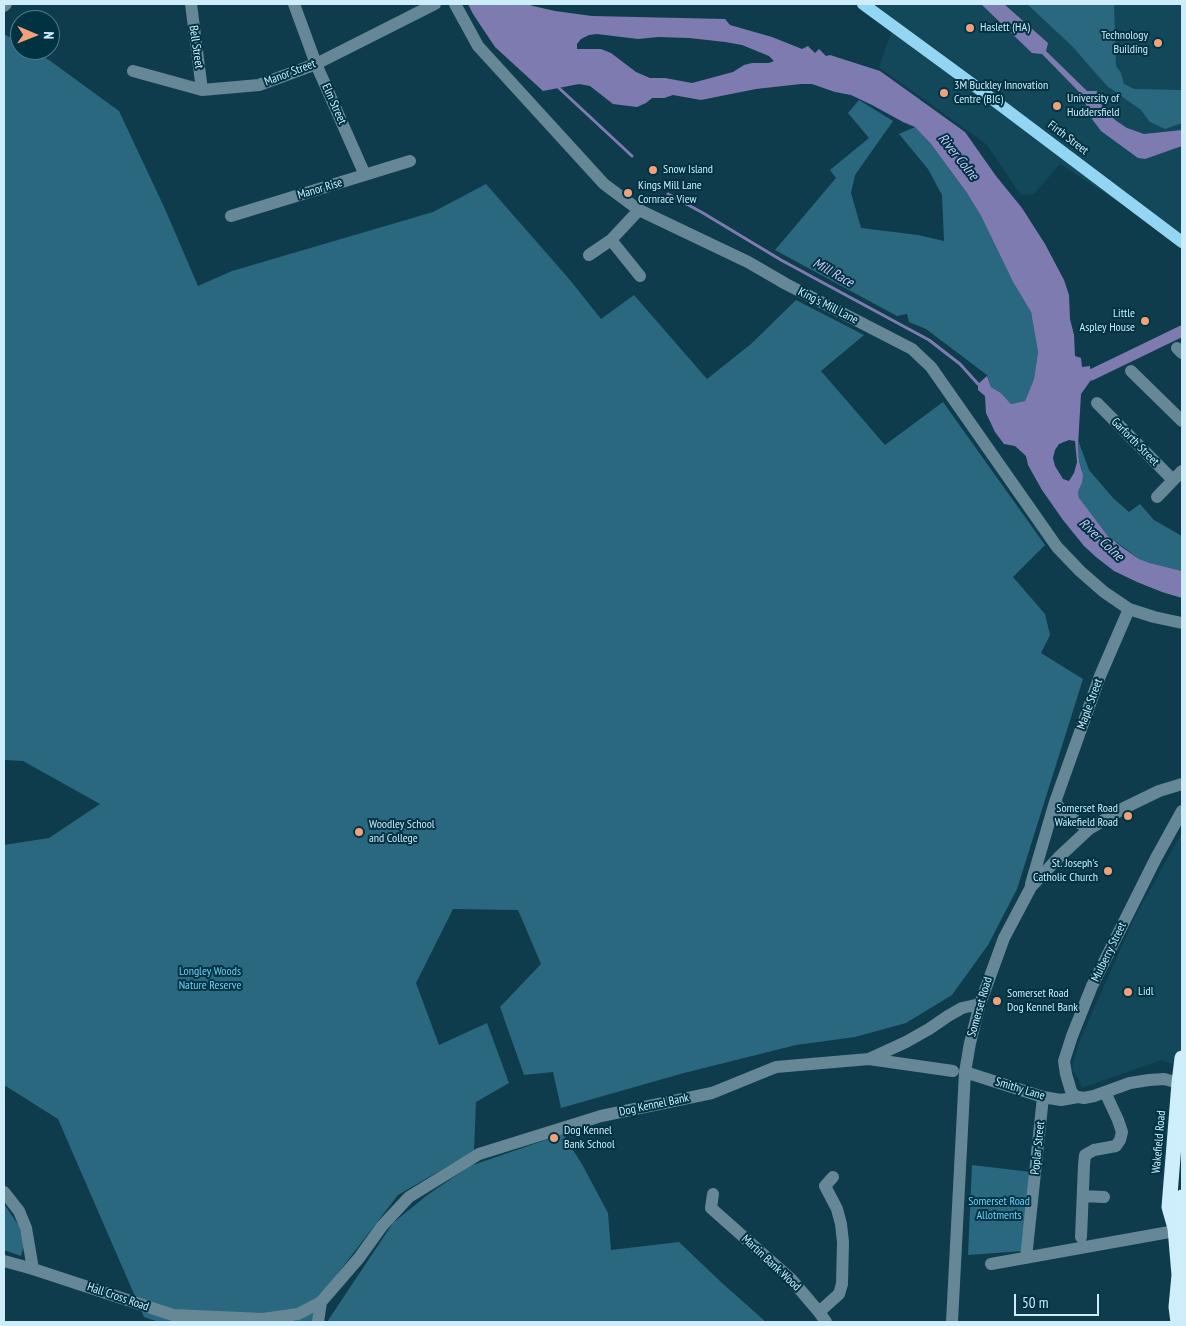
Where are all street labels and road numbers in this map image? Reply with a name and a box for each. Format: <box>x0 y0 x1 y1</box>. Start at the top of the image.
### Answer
street label: Bell Street <box>186 24 206 70</box>
street label: Manor Street <box>262 57 318 89</box>
street label: Elm Street <box>319 81 349 127</box>
street label: Firth Street <box>1045 118 1091 158</box>
street label: Manor Rise <box>296 175 344 203</box>
street label: King's Mill Lane <box>796 285 860 327</box>
street label: Garforth Street <box>1108 415 1162 469</box>
street label: Maple Street <box>1074 677 1106 731</box>
street label: Mulberry Street <box>1088 920 1130 984</box>
street label: Somerset Road <box>965 975 995 1039</box>
street label: Smithy Lane <box>993 1075 1047 1103</box>
street label: Dog Kennel Bank <box>618 1091 690 1119</box>
street label: Wakefield Road <box>1149 1110 1169 1174</box>
street label: Poplar Street <box>1028 1121 1048 1175</box>
street label: Martin Bank Wood <box>738 1232 804 1294</box>
street label: Hall Cross Road <box>85 1280 151 1314</box>

